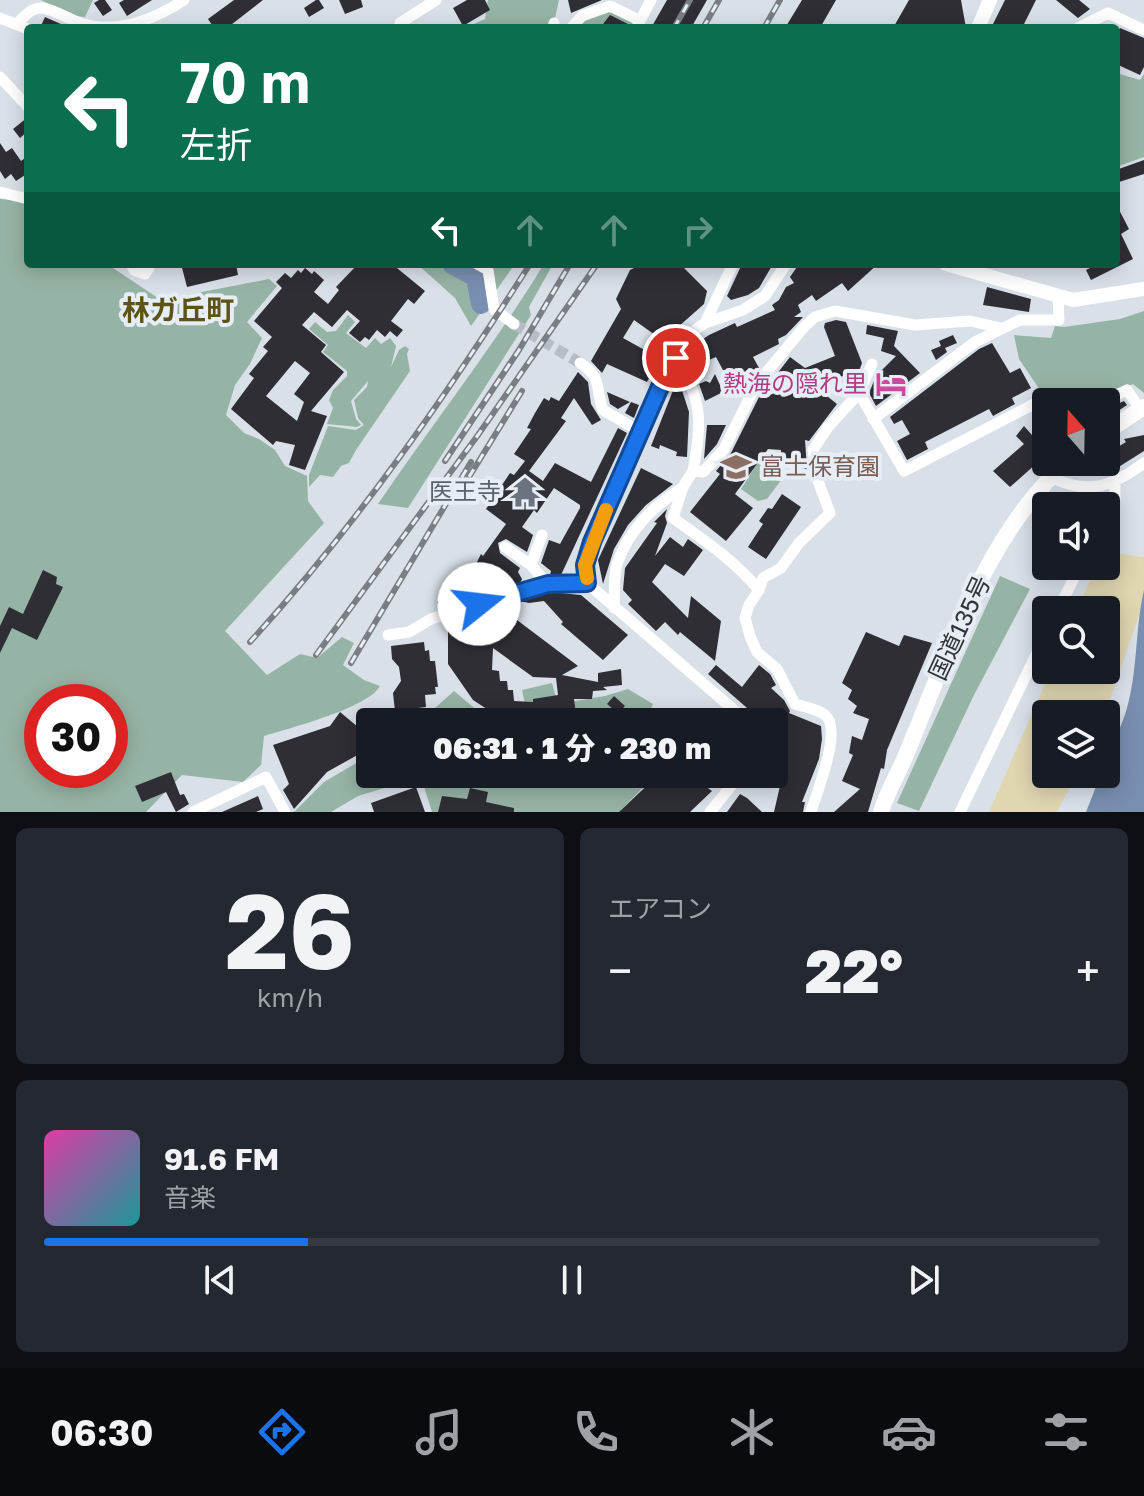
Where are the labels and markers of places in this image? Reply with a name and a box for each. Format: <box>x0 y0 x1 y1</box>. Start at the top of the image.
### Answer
pin <box>642 324 710 392</box>
hotel icon: 熱海の隠れ里 <box>874 367 908 401</box>
place label: 熱海の隠れ里 <box>723 368 867 397</box>
school or university icon: 富士保育園 <box>719 450 753 484</box>
place label: 富士保育園 <box>760 451 880 480</box>
temple icon: 医王寺 <box>508 475 542 509</box>
place label: 医王寺 <box>429 476 501 505</box>

